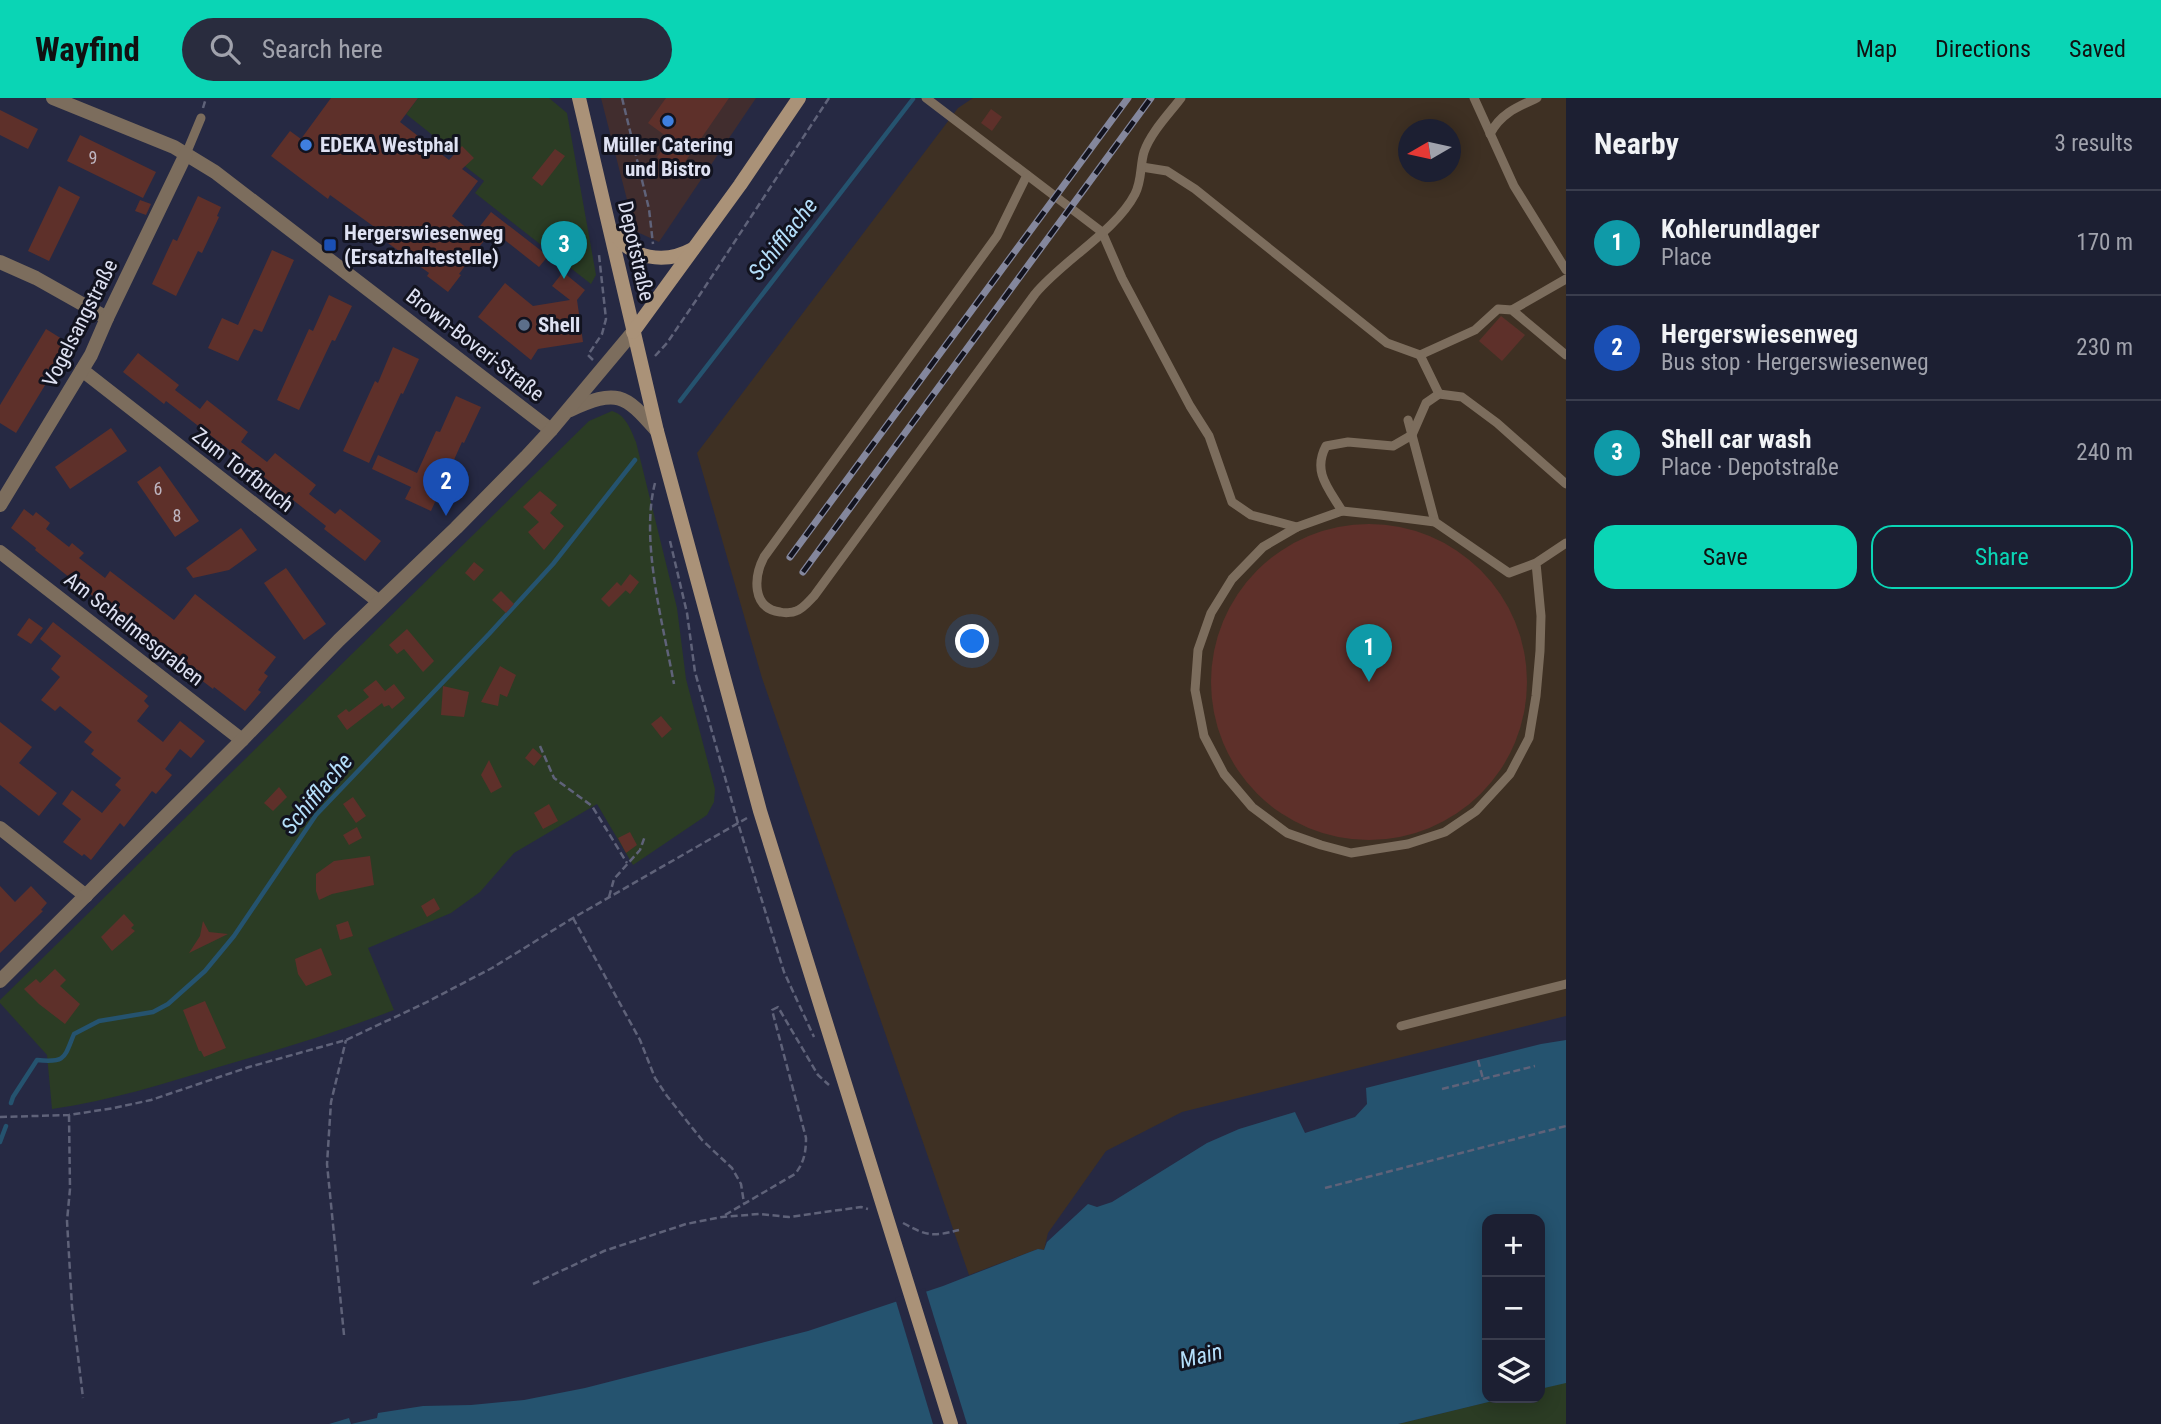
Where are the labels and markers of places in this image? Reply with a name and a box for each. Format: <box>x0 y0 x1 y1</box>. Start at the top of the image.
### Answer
marker: Müller Catering und Bistro <box>660 113 676 129</box>
place label: EDEKA Westphal <box>320 133 459 157</box>
place label: Müller Catering und Bistro <box>603 133 733 181</box>
marker: EDEKA Westphal <box>298 137 314 153</box>
place label: Hergerswiesenweg (Ersatzhaltestelle) <box>344 221 503 269</box>
pin: 3 <box>541 221 587 279</box>
marker: Hergerswiesenweg (Ersatzhaltestelle) <box>322 237 338 253</box>
place label: Shell <box>538 313 580 337</box>
marker: Shell <box>516 317 532 333</box>
pin: 2 <box>423 458 469 516</box>
pin: 1 <box>1346 624 1392 682</box>

